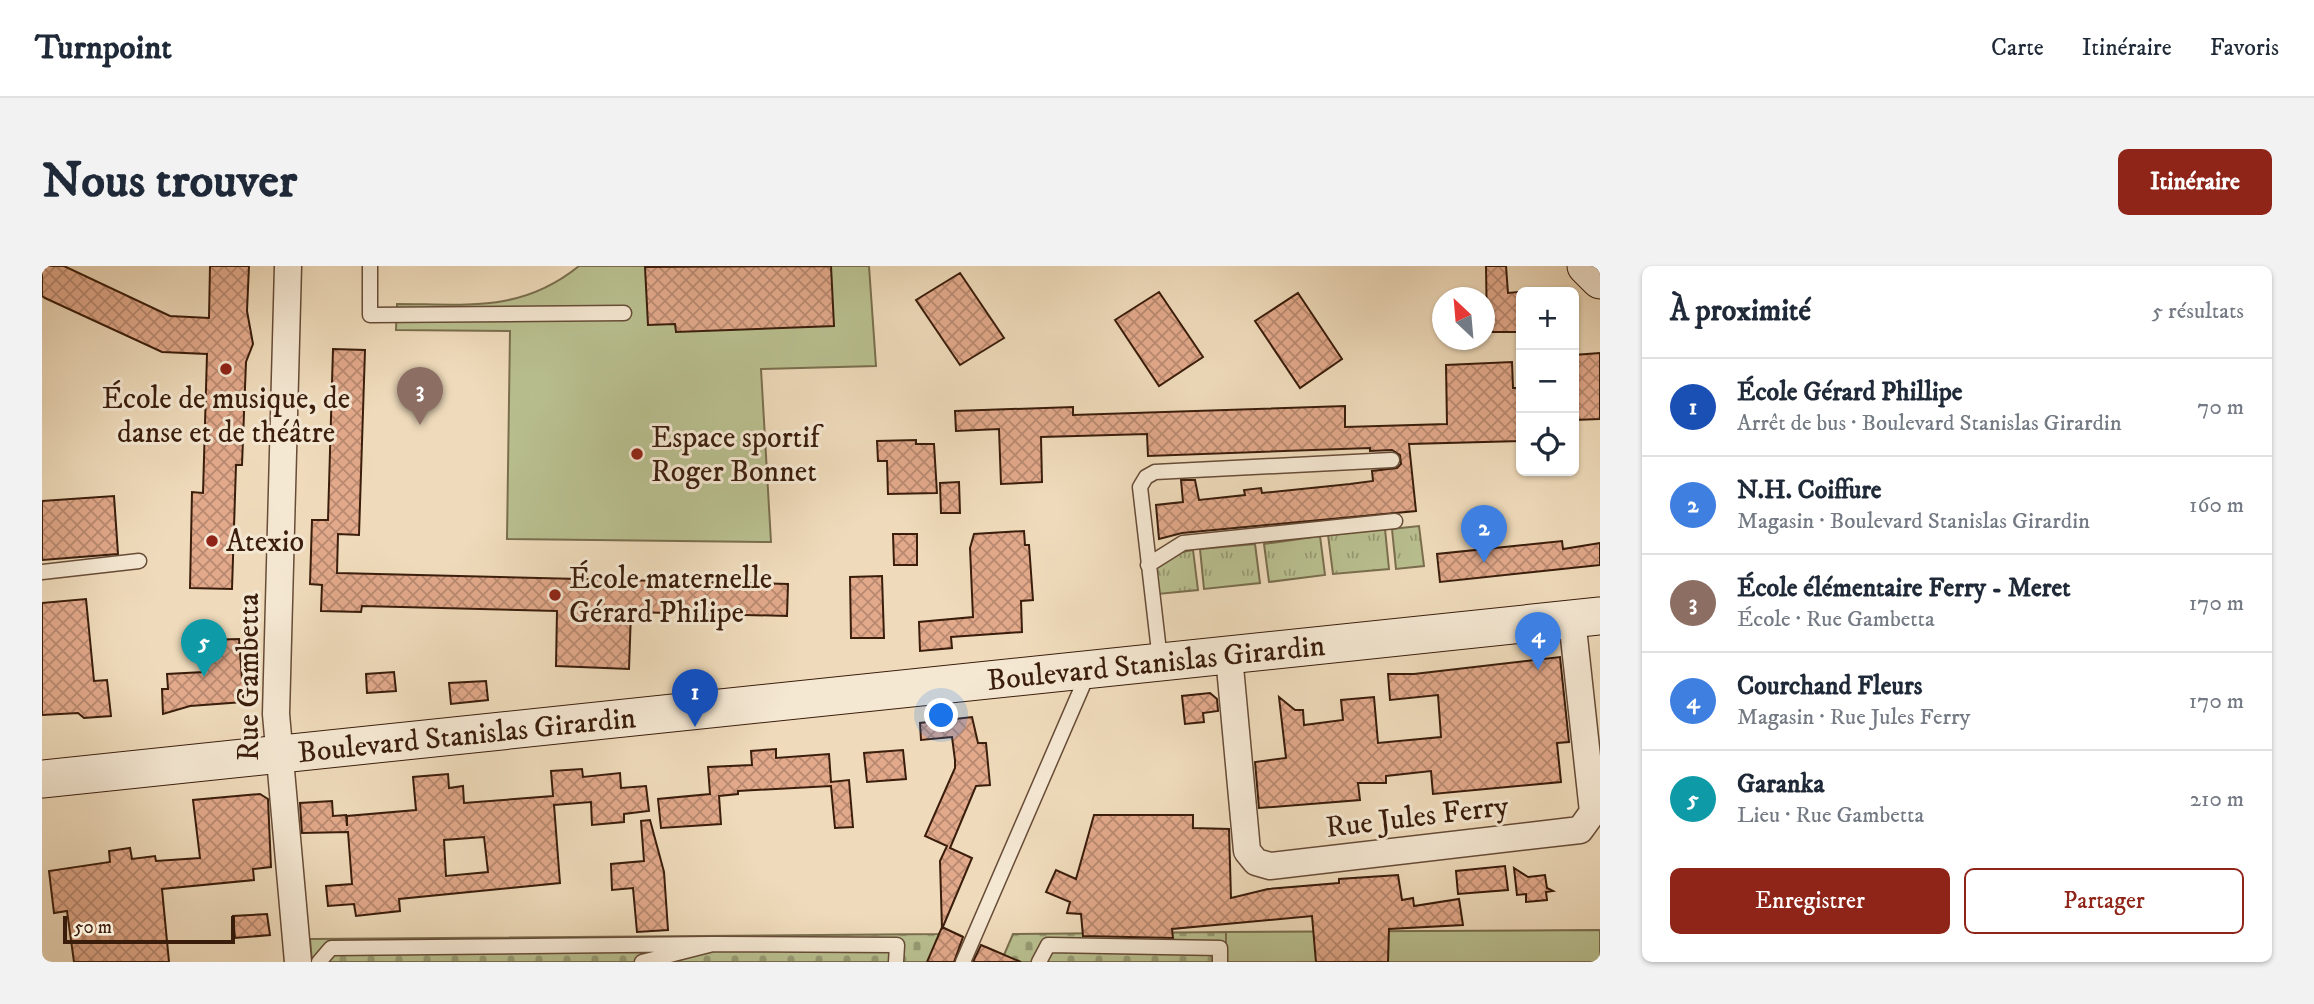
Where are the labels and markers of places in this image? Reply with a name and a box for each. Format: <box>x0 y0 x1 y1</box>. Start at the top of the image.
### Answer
marker: École de musique, de danse et de théâtre <box>218 361 234 377</box>
pin: 3 <box>397 367 443 425</box>
place label: École de musique, de danse et de théâtre <box>102 380 350 452</box>
place label: Espace sportif Roger Bonnet <box>651 420 824 491</box>
marker: Espace sportif Roger Bonnet <box>629 446 645 462</box>
pin: 2 <box>1461 505 1507 563</box>
place label: Atexio <box>226 524 304 561</box>
marker: Atexio <box>204 533 220 549</box>
place label: École maternelle Gérard Philipe <box>569 560 772 632</box>
marker: École maternelle Gérard Philipe <box>547 587 563 603</box>
pin: 4 <box>1515 612 1561 670</box>
pin: 5 <box>181 619 227 677</box>
pin: 1 <box>672 669 718 727</box>

